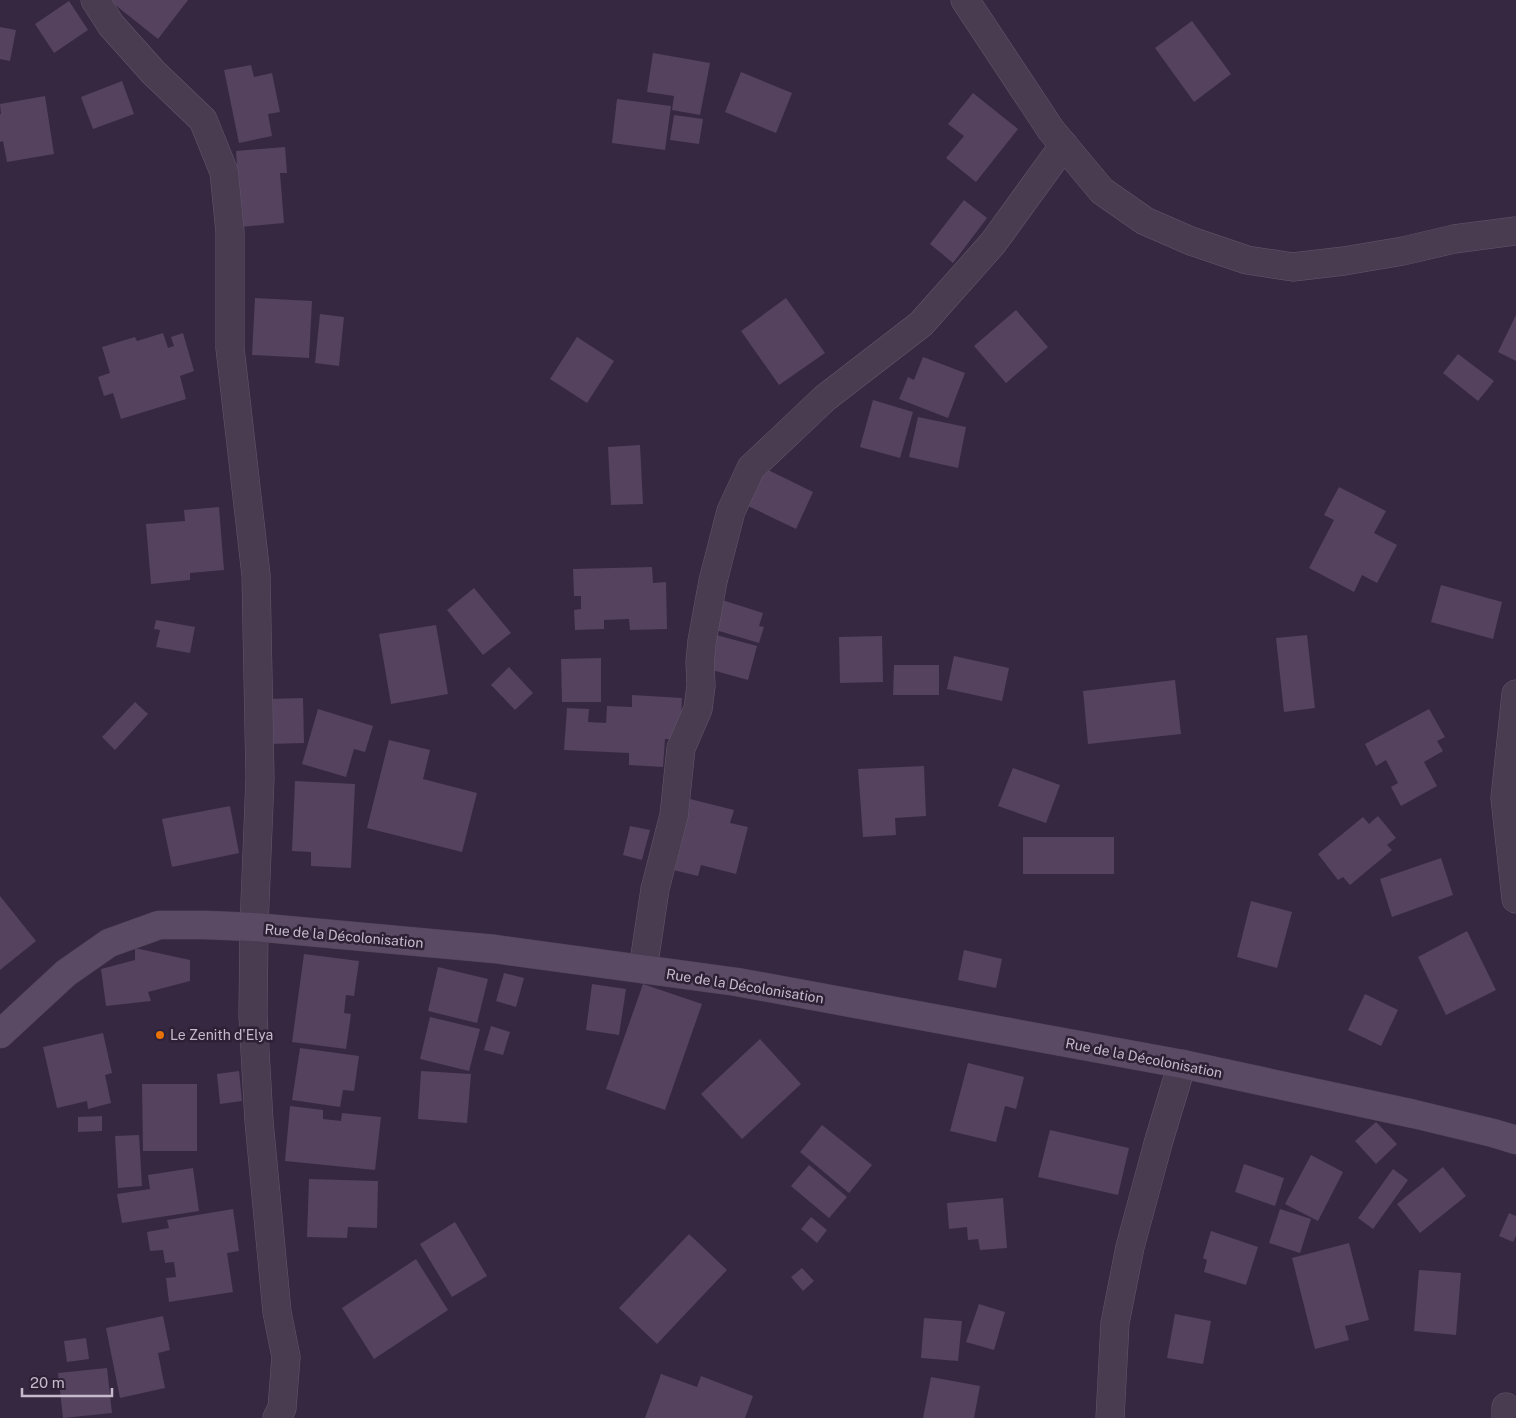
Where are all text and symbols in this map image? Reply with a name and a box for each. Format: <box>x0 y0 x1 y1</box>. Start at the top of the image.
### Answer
street label: Rue de la Décolonisation <box>264 921 424 951</box>
street label: Rue de la Décolonisation <box>665 966 825 1006</box>
place label: Le Zenith d'Elya <box>170 1027 273 1043</box>
marker: Le Zenith d'Elya <box>154 1029 166 1041</box>
street label: Rue de la Décolonisation <box>1064 1035 1224 1081</box>
scale bar <box>22 1366 112 1398</box>
text: 20 m <box>30 1374 65 1391</box>

